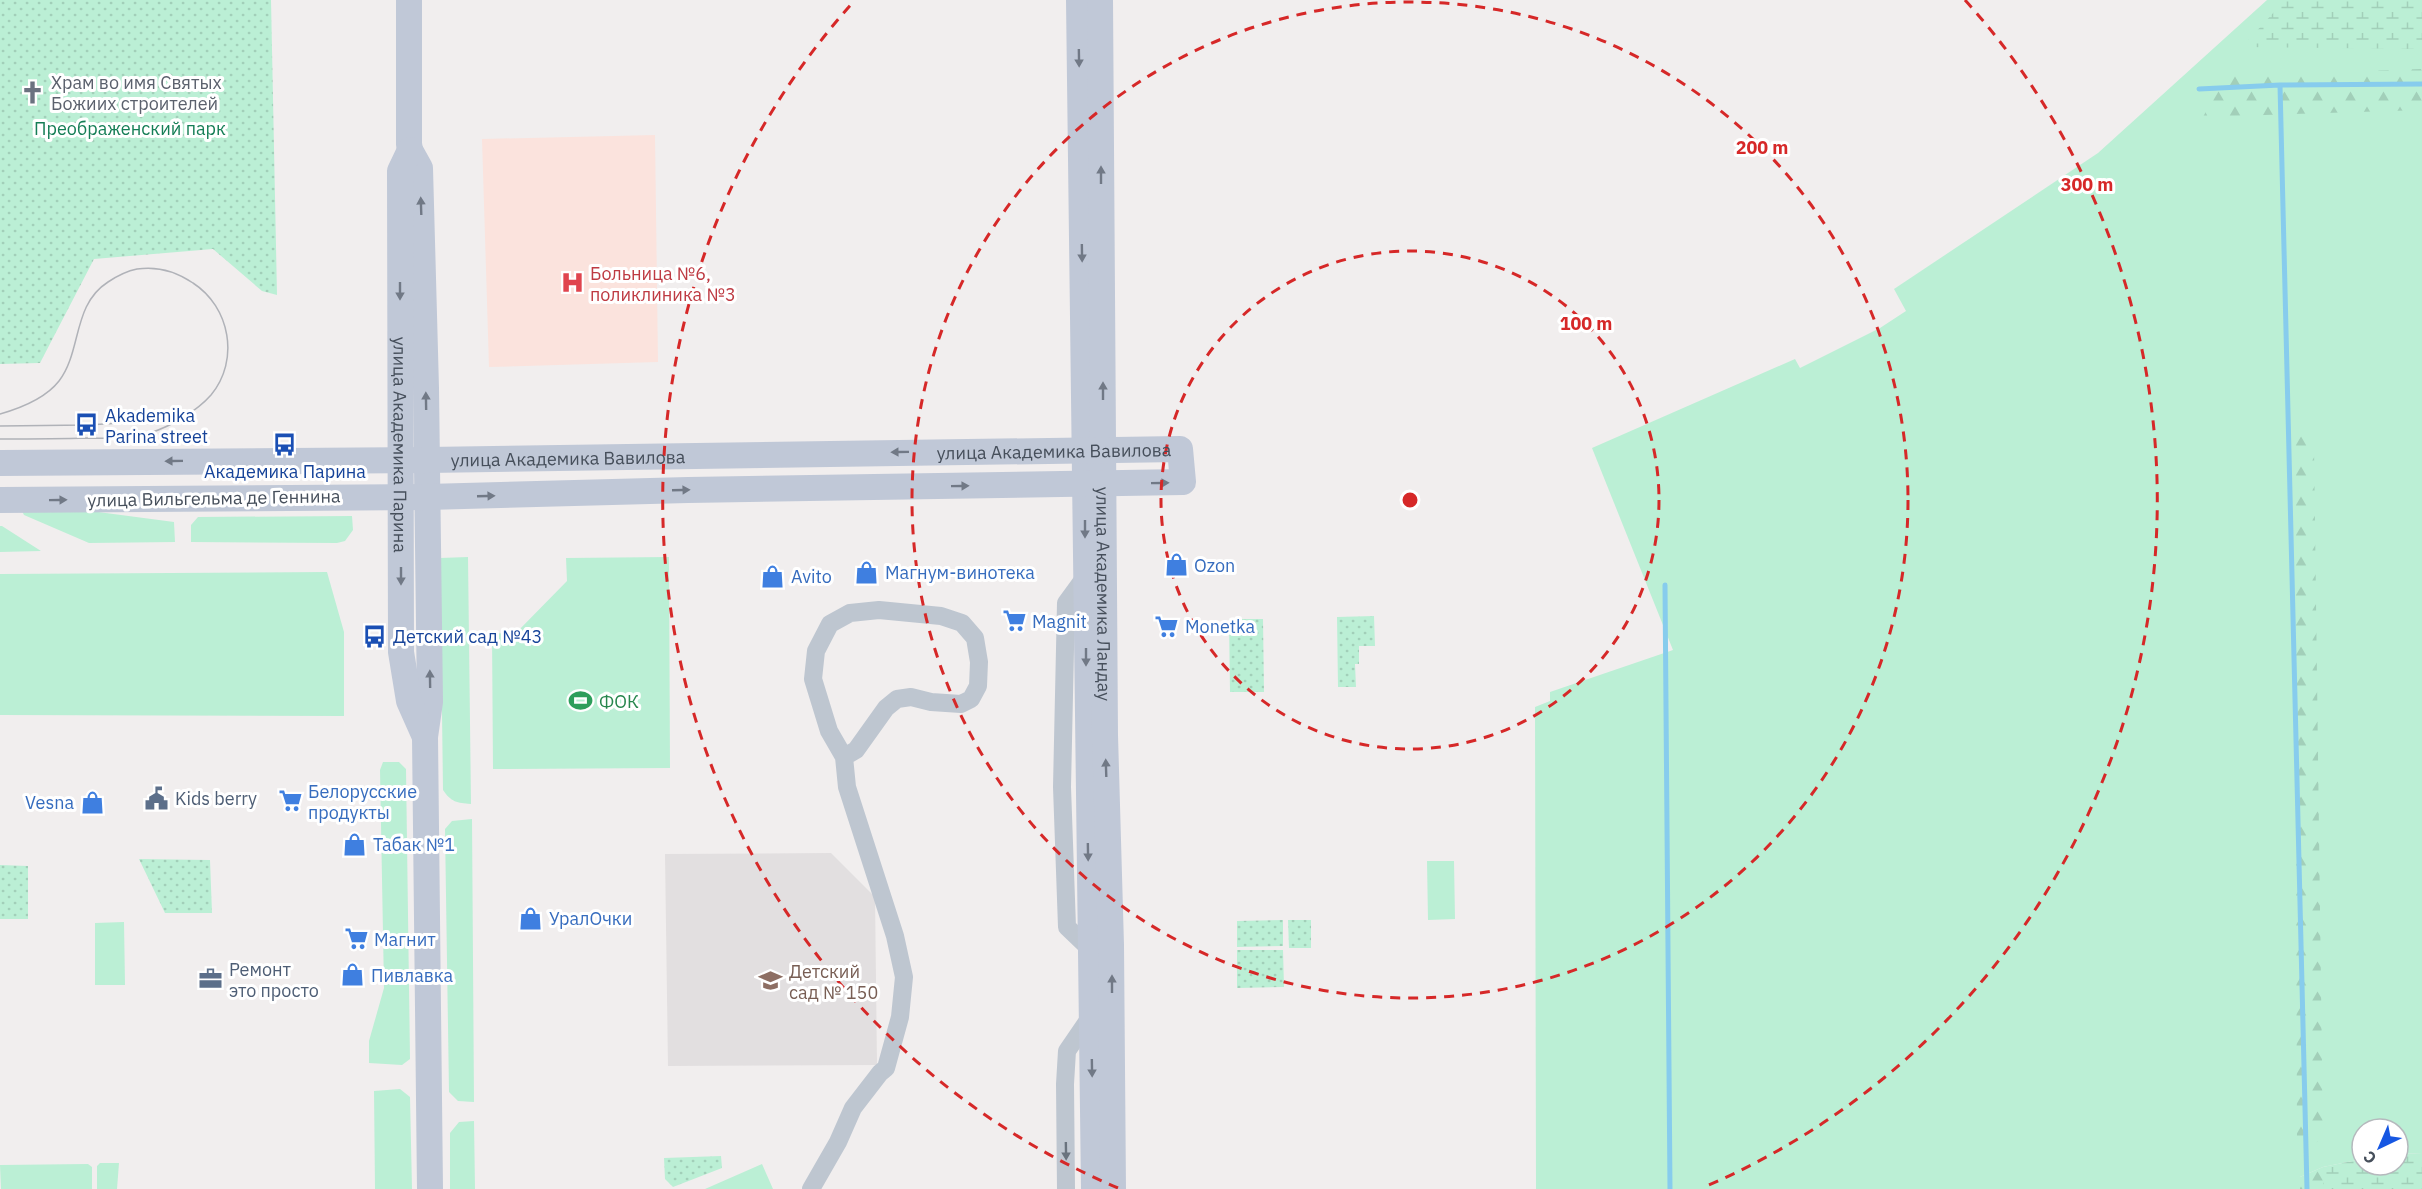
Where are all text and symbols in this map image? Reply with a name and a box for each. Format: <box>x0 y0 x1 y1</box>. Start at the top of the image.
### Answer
one-way arrow <box>1075 49 1084 68</box>
place label: Храм во имя Святых Божиих строителей <box>51 71 222 115</box>
church icon: Храм во имя Святых Божиих строителей <box>20 79 46 105</box>
park label: Преображенский парк <box>34 117 226 140</box>
text: 200 m <box>1736 136 1788 159</box>
one-way arrow <box>1096 165 1106 184</box>
text: 300 m <box>2061 173 2113 196</box>
one-way arrow <box>416 197 425 216</box>
one-way arrow <box>1077 244 1087 263</box>
place label: Больница №6, поликлиника №3 <box>590 262 736 306</box>
hospital icon: Больница №6, поликлиника №3 <box>559 270 585 296</box>
one-way arrow <box>395 281 405 300</box>
text: 100 m <box>1560 312 1612 335</box>
street label: улица Академика Парина <box>389 337 412 553</box>
one-way arrow <box>1098 381 1108 400</box>
one-way arrow <box>421 392 431 411</box>
place label: Akademika Parina street <box>105 404 208 448</box>
bus stop icon: Akademika Parina street <box>74 412 100 438</box>
bus stop icon: Академика Парина <box>272 432 298 458</box>
street label: улица Академика Вавилова <box>936 438 1172 464</box>
street label: улица Академика Вавилова <box>450 445 686 471</box>
one-way arrow <box>890 447 909 457</box>
one-way arrow <box>164 456 183 465</box>
place label: Академика Парина <box>204 460 366 483</box>
one-way arrow <box>1151 478 1170 488</box>
one-way arrow <box>950 481 969 491</box>
street label: улица Вильгельма де Геннина <box>87 484 341 512</box>
one-way arrow <box>671 486 690 495</box>
street label: улица Академика Ландау <box>1092 487 1116 701</box>
centre of rings <box>1400 490 1420 510</box>
one-way arrow <box>476 491 495 501</box>
one-way arrow <box>49 495 68 505</box>
one-way arrow <box>1080 519 1090 538</box>
shop icon: Ozon <box>1163 552 1189 578</box>
place label: Ozon <box>1194 554 1235 577</box>
shop icon: Магнум-винотека <box>854 559 880 585</box>
place label: Магнум-винотека <box>885 561 1035 584</box>
shop icon: Avito <box>760 563 786 589</box>
place label: Avito <box>791 565 832 588</box>
one-way arrow <box>396 567 406 586</box>
supermarket icon: Magnit <box>1001 608 1027 634</box>
place label: Magnit <box>1032 610 1087 633</box>
supermarket icon: Monetka <box>1154 613 1180 639</box>
place label: Monetka <box>1185 615 1256 638</box>
bus stop icon: Детский сад №43 <box>362 623 388 649</box>
place label: Детский сад №43 <box>393 625 542 648</box>
one-way arrow <box>1081 647 1091 666</box>
one-way arrow <box>425 670 435 689</box>
sports icon: ФОК <box>568 688 594 714</box>
place label: ФОК <box>599 690 639 713</box>
one-way arrow <box>1101 758 1111 777</box>
place label: Белорусские продукты <box>308 780 417 824</box>
public building icon: Kids berry <box>144 785 170 811</box>
place label: Kids berry <box>175 787 257 810</box>
supermarket icon: Белорусские продукты <box>277 788 303 814</box>
shop icon: Vesna <box>79 789 105 815</box>
place label: Vesna <box>25 791 74 814</box>
shop icon: Табак №1 <box>342 831 368 857</box>
place label: Табак №1 <box>373 833 455 856</box>
one-way arrow <box>1083 842 1093 861</box>
shop icon: УралОчки <box>518 905 544 931</box>
place label: УралОчки <box>549 907 632 930</box>
supermarket icon: Магнит <box>343 926 369 952</box>
place label: Магнит <box>374 928 436 951</box>
place label: Ремонт это просто <box>229 958 319 1002</box>
place label: Детский сад № 150 <box>789 960 878 1004</box>
shop icon: Пивлавка <box>340 962 366 988</box>
place label: Пивлавка <box>371 964 454 987</box>
office icon: Ремонт это просто <box>198 966 224 992</box>
school or university icon: Детский сад № 150 <box>758 968 784 994</box>
one-way arrow <box>1107 974 1116 993</box>
one-way arrow <box>1087 1058 1097 1077</box>
north arrow <box>2350 1117 2410 1177</box>
one-way arrow <box>1061 1141 1070 1160</box>
text: С <box>2359 1147 2380 1169</box>

